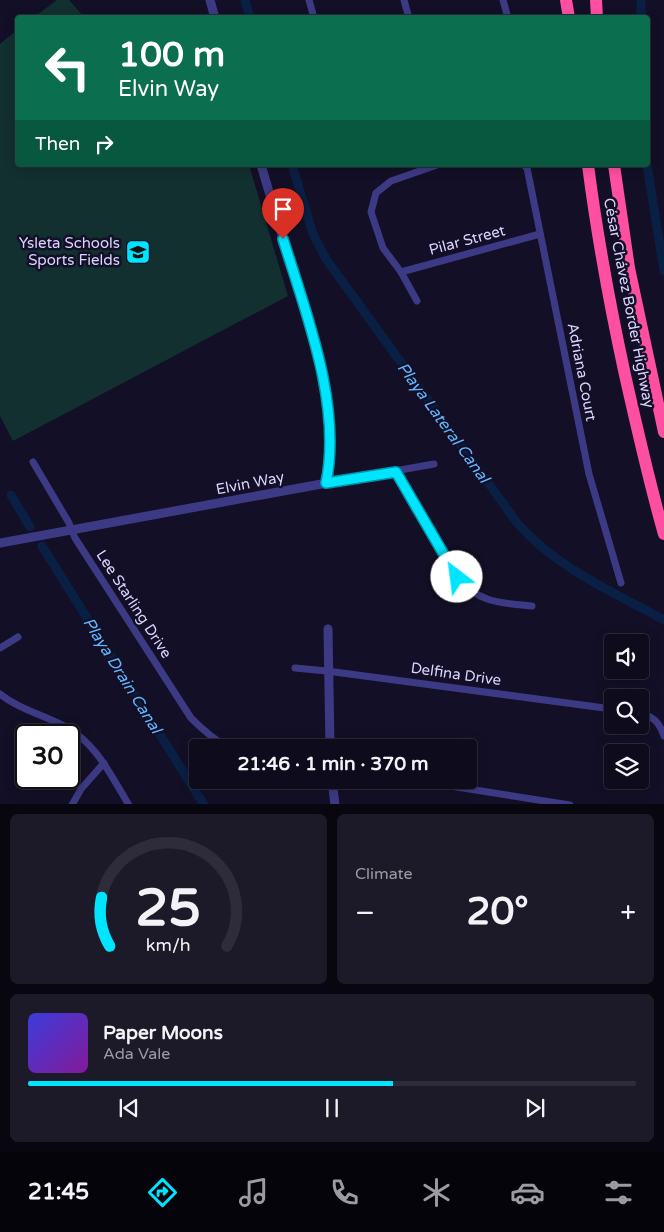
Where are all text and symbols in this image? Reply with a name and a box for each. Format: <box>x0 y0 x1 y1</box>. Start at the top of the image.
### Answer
text: 100 m <box>118 34 225 76</box>
icon: left <box>35 35 100 100</box>
text: Elvin Way <box>118 76 219 102</box>
icon: right <box>90 130 118 158</box>
text: Then <box>35 133 80 155</box>
pin <box>262 188 304 239</box>
icon: arrive <box>269 195 297 223</box>
street label: César Chávez Border Highway <box>600 196 658 410</box>
street label: Pilar Street <box>427 221 507 259</box>
place label: Ysleta Schools Sports Fields <box>19 234 120 269</box>
school or university icon: Ysleta Schools Sports Fields <box>125 239 151 265</box>
street label: Adriana Court <box>564 321 600 423</box>
water label: Playa Lateral Canal <box>393 358 495 488</box>
street label: Elvin Way <box>214 468 286 498</box>
street label: Lee Starling Drive <box>92 547 176 661</box>
position arrow <box>430 550 482 602</box>
water label: Playa Drain Canal <box>78 614 167 739</box>
map controls <box>604 634 649 789</box>
button: sound <box>604 634 649 679</box>
street label: Delfina Drive <box>410 659 502 689</box>
button: search <box>604 689 649 734</box>
speed limit sign: 30 <box>15 724 80 789</box>
button: layers <box>604 744 649 789</box>
text: 21:46 · 1 min · 370 m <box>237 753 429 775</box>
text: Climate <box>355 864 413 884</box>
text: 25 <box>136 877 201 940</box>
text: 20° <box>467 889 529 935</box>
text: − <box>355 896 375 930</box>
text: + <box>620 896 636 930</box>
text: km/h <box>146 935 191 956</box>
text: Paper Moons <box>103 1022 223 1044</box>
text: Ada Vale <box>103 1044 170 1064</box>
icon: previous <box>115 1094 143 1122</box>
icon: pause <box>318 1094 346 1122</box>
icon: next <box>521 1094 549 1122</box>
icon: directions <box>145 1175 180 1210</box>
icon: music <box>236 1175 271 1210</box>
icon: phone <box>327 1175 362 1210</box>
icon: climate <box>419 1175 454 1210</box>
icon: car <box>510 1175 545 1210</box>
icon: filters <box>601 1175 636 1210</box>
text: 21:45 <box>28 1179 89 1205</box>

